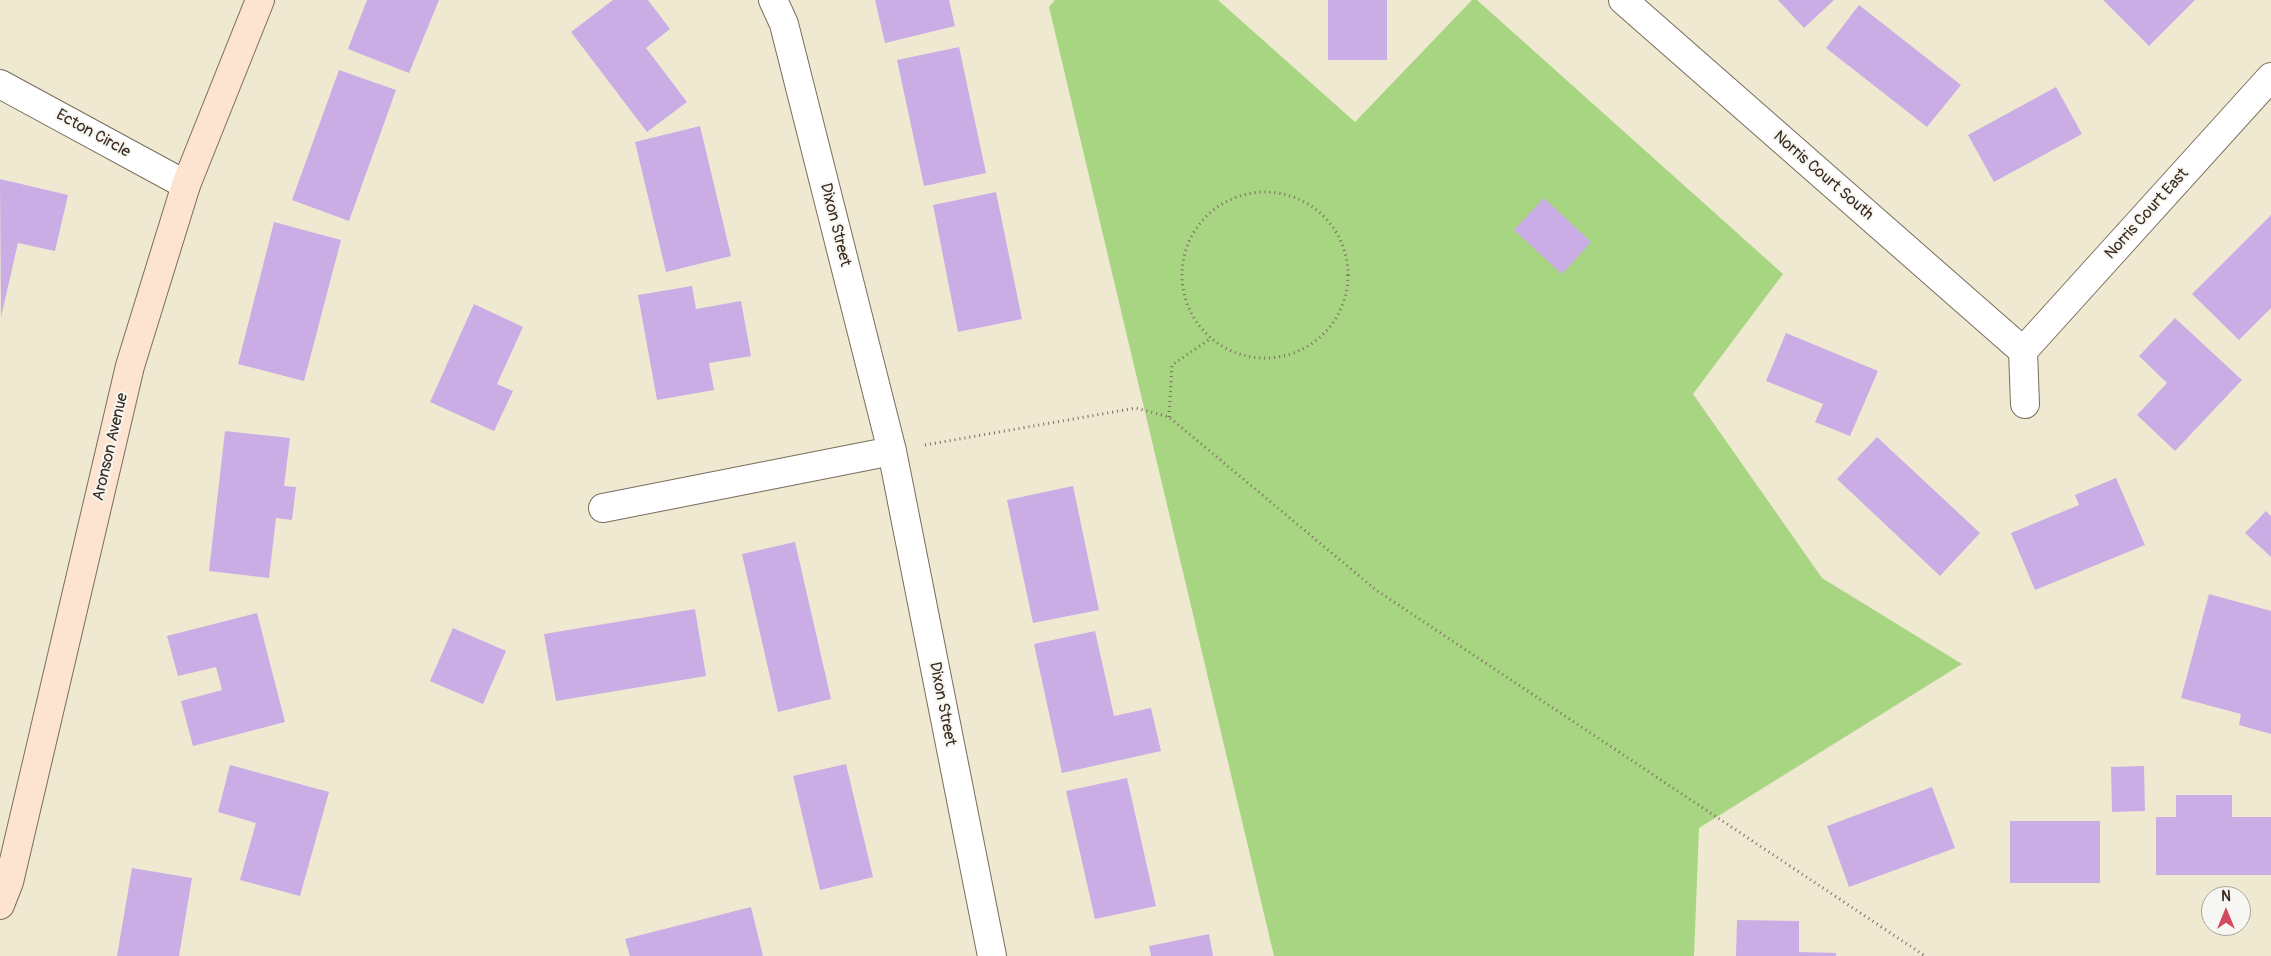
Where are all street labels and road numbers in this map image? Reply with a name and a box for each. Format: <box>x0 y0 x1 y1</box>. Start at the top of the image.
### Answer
street label: Ecton Circle <box>52 106 134 162</box>
street label: Norris Court South <box>1769 127 1877 225</box>
street label: Norris Court East <box>2101 165 2193 263</box>
street label: Dixon Street <box>815 181 855 269</box>
street label: Aronson Avenue <box>89 391 133 503</box>
street label: Dixon Street <box>924 660 960 748</box>

